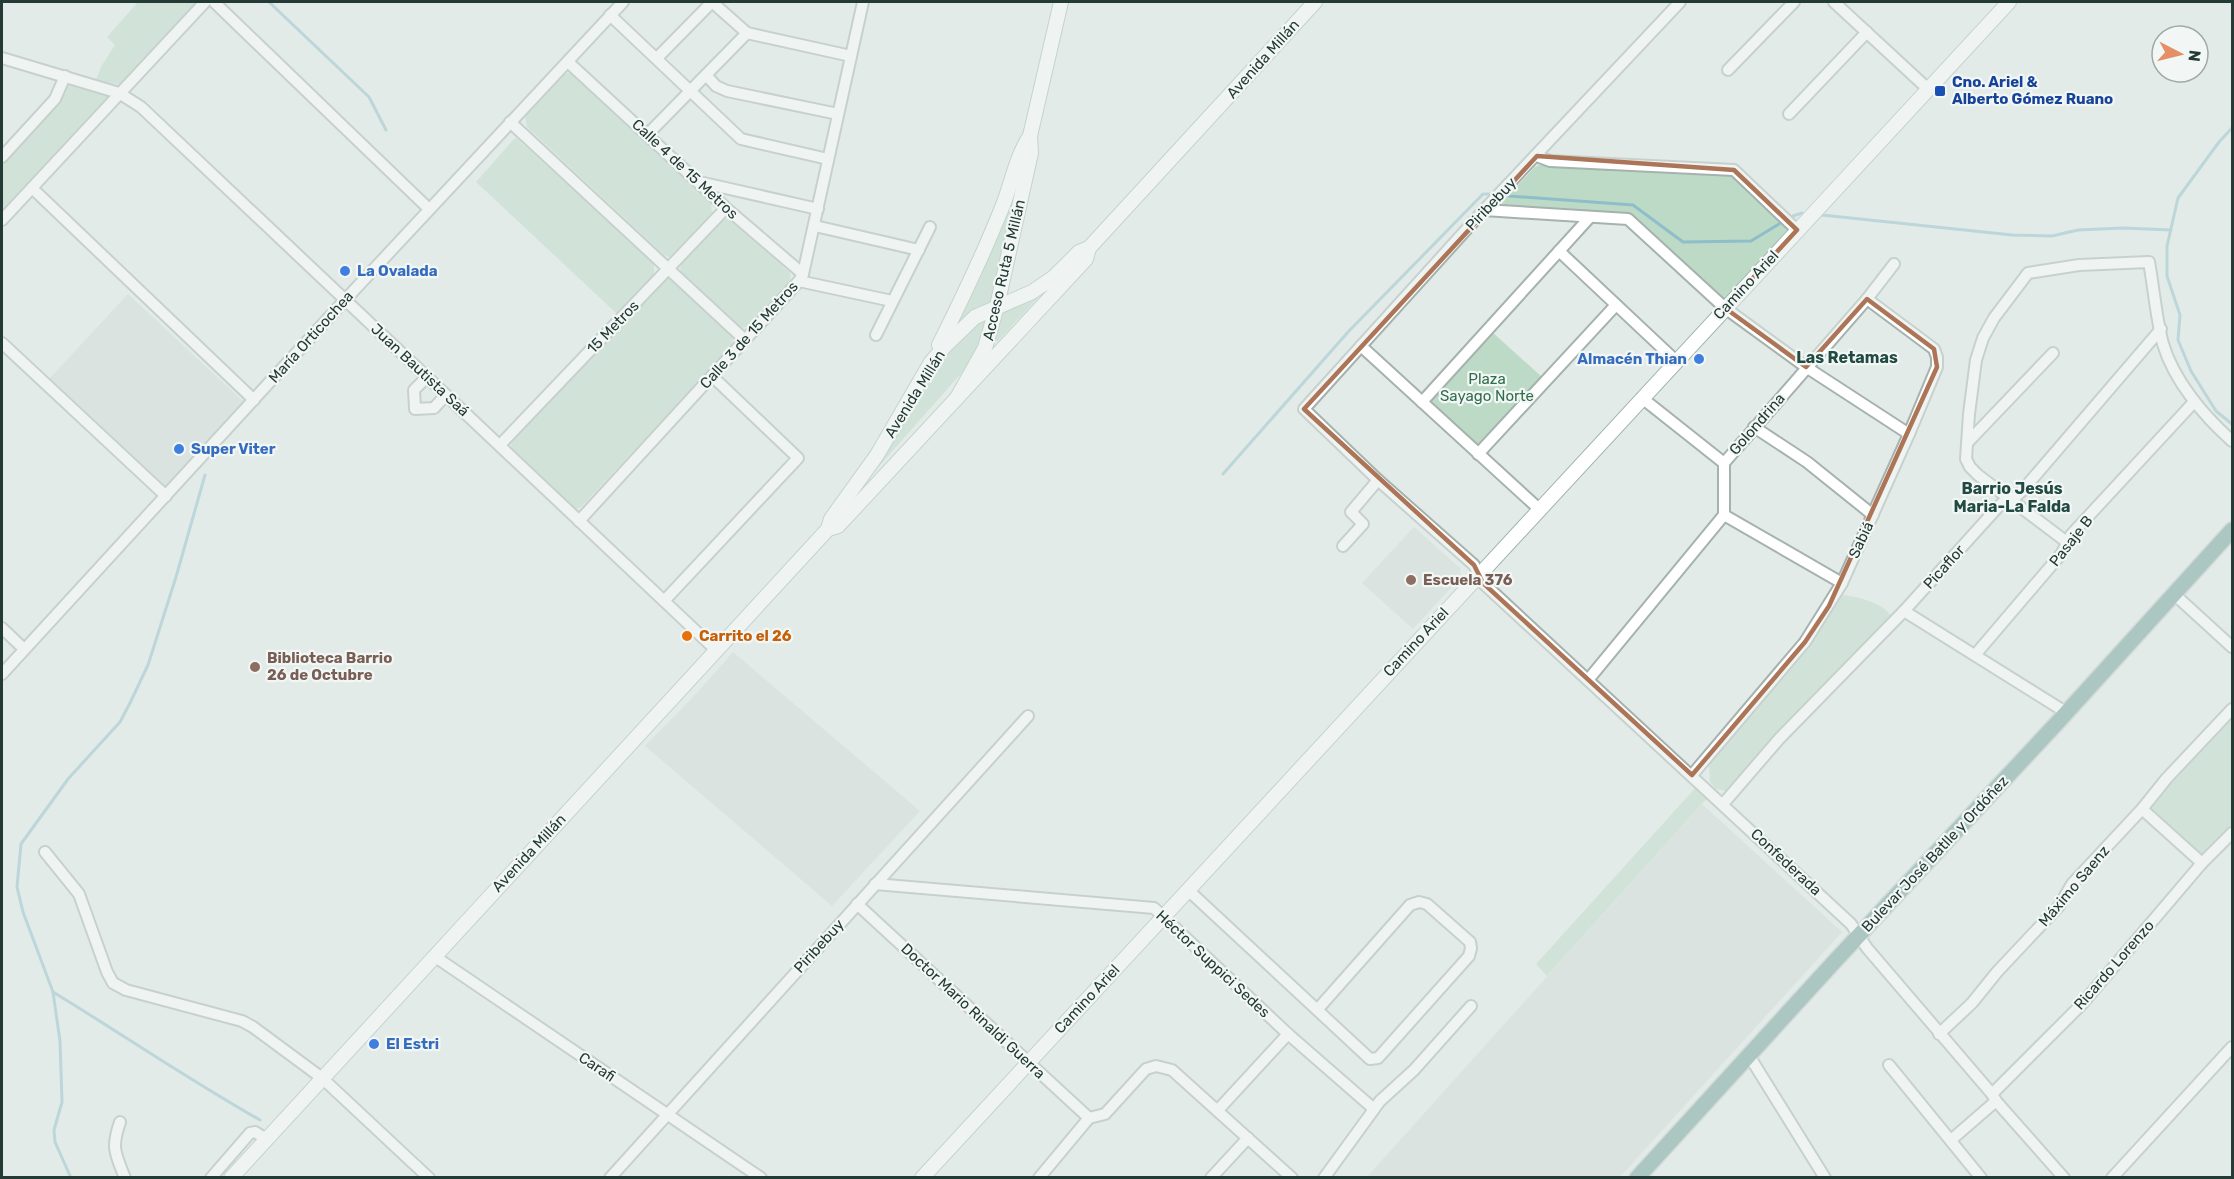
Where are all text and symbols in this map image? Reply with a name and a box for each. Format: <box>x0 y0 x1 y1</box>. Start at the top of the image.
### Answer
street label: Avenida Millán <box>1223 16 1303 102</box>
north arrow <box>2150 24 2210 84</box>
text: N <box>2184 49 2205 63</box>
place label: Cno. Ariel & Alberto Gómez Ruano <box>1952 73 2113 108</box>
marker: Cno. Ariel & Alberto Gómez Ruano <box>1933 84 1947 98</box>
street label: Calle 4 de 15 Metros <box>628 115 742 223</box>
street label: Piribebuy <box>1462 174 1520 234</box>
street label: Acceso Ruta 5 Millán <box>979 198 1029 342</box>
street label: Camino Ariel <box>1710 247 1782 323</box>
place label: La Ovalada <box>357 262 438 280</box>
marker: La Ovalada <box>338 264 352 278</box>
street label: Calle 3 de 15 Metros <box>696 277 802 392</box>
street label: María Orticochea <box>265 287 357 387</box>
street label: 15 Metros <box>583 296 643 357</box>
street label: Juan Bautista Saá <box>367 320 473 420</box>
street label: Avenida Millán <box>881 347 949 441</box>
district label: Las Retamas <box>1796 348 1898 367</box>
place label: Almacén Thian <box>1577 350 1687 368</box>
marker: Almacén Thian <box>1692 352 1706 366</box>
park label: Plaza Sayago Norte <box>1440 370 1534 405</box>
street label: Golondrina <box>1725 389 1789 459</box>
place label: Super Viter <box>191 440 276 458</box>
marker: Super Viter <box>172 442 186 456</box>
district label: Barrio Jesús Maria-La Falda <box>1953 479 2071 516</box>
street label: Pasaje B <box>2046 512 2096 570</box>
street label: Sabiá <box>1845 519 1877 561</box>
street label: Picaflor <box>1920 541 1969 593</box>
place label: Escuela 376 <box>1423 571 1513 589</box>
marker: Escuela 376 <box>1404 573 1418 587</box>
street label: Camino Ariel <box>1380 604 1452 680</box>
place label: Carrito el 26 <box>699 627 792 645</box>
marker: Carrito el 26 <box>680 629 694 643</box>
place label: Biblioteca Barrio 26 de Octubre <box>267 649 392 684</box>
marker: Biblioteca Barrio 26 de Octubre <box>248 660 262 674</box>
street label: Bulevar José Batlle y Ordóñez <box>1858 772 2012 936</box>
street label: Avenida Millán <box>488 810 570 896</box>
street label: Confederada <box>1747 825 1825 899</box>
street label: Máximo Saenz <box>2035 842 2113 930</box>
street label: Héctor Suppici Sedes <box>1152 907 1274 1022</box>
street label: Piribebuy <box>790 915 848 977</box>
street label: Ricardo Lorenzo <box>2070 917 2158 1013</box>
street label: Doctor Mario Rinaldi Guerra <box>897 939 1049 1083</box>
street label: Camino Ariel <box>1051 961 1123 1037</box>
place label: El Estri <box>386 1035 439 1053</box>
marker: El Estri <box>367 1037 381 1051</box>
street label: Carafi <box>575 1048 619 1086</box>

